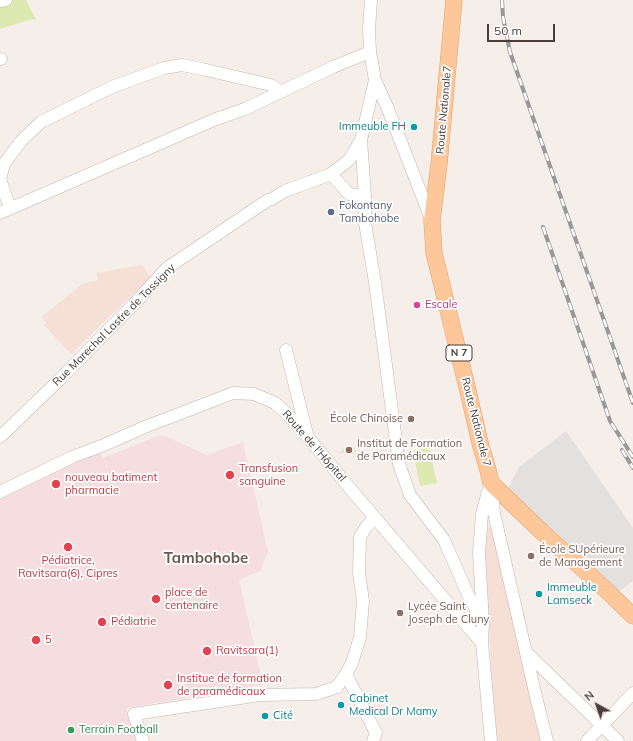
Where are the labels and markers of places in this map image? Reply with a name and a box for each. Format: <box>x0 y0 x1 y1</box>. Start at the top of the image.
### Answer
place label: Immeuble FH <box>339 120 406 134</box>
marker: Immeuble FH <box>409 122 419 132</box>
place label: Fokontany Tambohobe <box>339 199 399 225</box>
marker: Fokontany Tambohobe <box>326 207 336 217</box>
place label: Escale <box>425 298 457 312</box>
marker: Escale <box>412 300 422 310</box>
place label: École Chinoise <box>330 412 403 426</box>
marker: École Chinoise <box>406 414 416 424</box>
place label: Institut de Formation de Paramédicaux <box>357 437 462 463</box>
marker: Institut de Formation de Paramédicaux <box>344 445 354 455</box>
place label: Transfusion sanguine <box>239 462 298 488</box>
marker: Transfusion sanguine <box>224 469 236 481</box>
place label: nouveau batiment pharmacie <box>65 471 157 497</box>
marker: nouveau batiment pharmacie <box>50 478 62 490</box>
marker: Pédiatrice, Ravitsara(6), Cipres <box>62 541 74 553</box>
place label: École SUpérieure de Management <box>539 543 625 569</box>
marker: École SUpérieure de Management <box>526 551 536 561</box>
place label: Pédiatrice, Ravitsara(6), Cipres <box>18 554 118 580</box>
place label: Immeuble Lamseck <box>547 581 597 607</box>
place label: place de centenaire <box>165 586 218 612</box>
marker: Immeuble Lamseck <box>534 589 544 599</box>
marker: place de centenaire <box>150 593 162 605</box>
place label: Lycée Saint Joseph de Cluny <box>408 600 489 626</box>
marker: Lycée Saint Joseph de Cluny <box>395 608 405 618</box>
place label: Pédiatrie <box>111 615 156 629</box>
marker: Pédiatrie <box>96 616 108 628</box>
place label: 5 <box>45 633 52 647</box>
marker: 5 <box>30 634 42 646</box>
place label: Ravitsara(1) <box>216 644 279 658</box>
marker: Ravitsara(1) <box>201 645 213 657</box>
place label: Institue de formation de paramédicaux <box>177 672 282 698</box>
marker: Institue de formation de paramédicaux <box>162 679 174 691</box>
place label: Cabinet Medical Dr Mamy <box>349 692 438 718</box>
marker: Cabinet Medical Dr Mamy <box>336 700 346 710</box>
place label: Cité <box>273 709 293 723</box>
marker: Cité <box>260 711 270 721</box>
place label: Terrain Football <box>79 723 158 737</box>
marker: Terrain Football <box>66 725 76 735</box>

